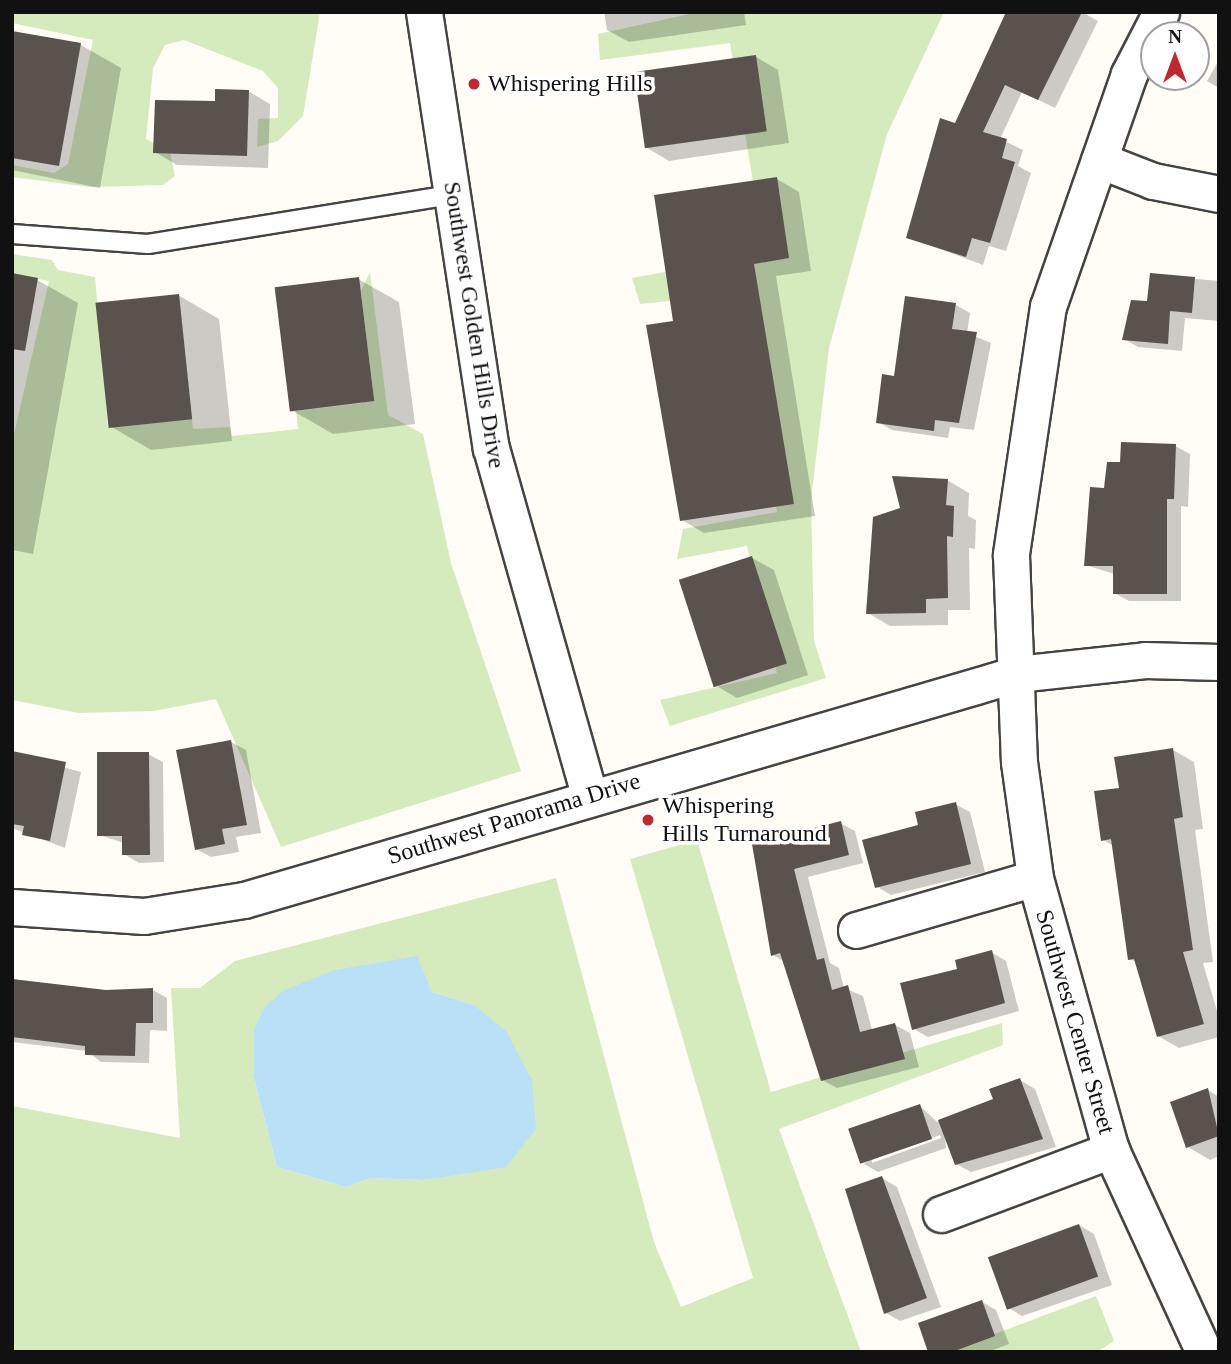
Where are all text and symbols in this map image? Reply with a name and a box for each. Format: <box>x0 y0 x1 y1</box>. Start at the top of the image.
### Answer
north arrow <box>1140 21 1210 91</box>
text: N <box>1168 26 1182 47</box>
place label: Whispering Hills <box>488 70 653 98</box>
marker: Whispering Hills <box>466 76 482 92</box>
street label: Southwest Golden Hills Drive <box>437 180 511 470</box>
street label: Southwest Panorama Drive <box>384 767 644 871</box>
place label: Whispering Hills Turnaround <box>662 792 827 848</box>
marker: Whispering Hills Turnaround <box>640 812 656 828</box>
street label: Southwest Center Street <box>1029 907 1121 1137</box>

